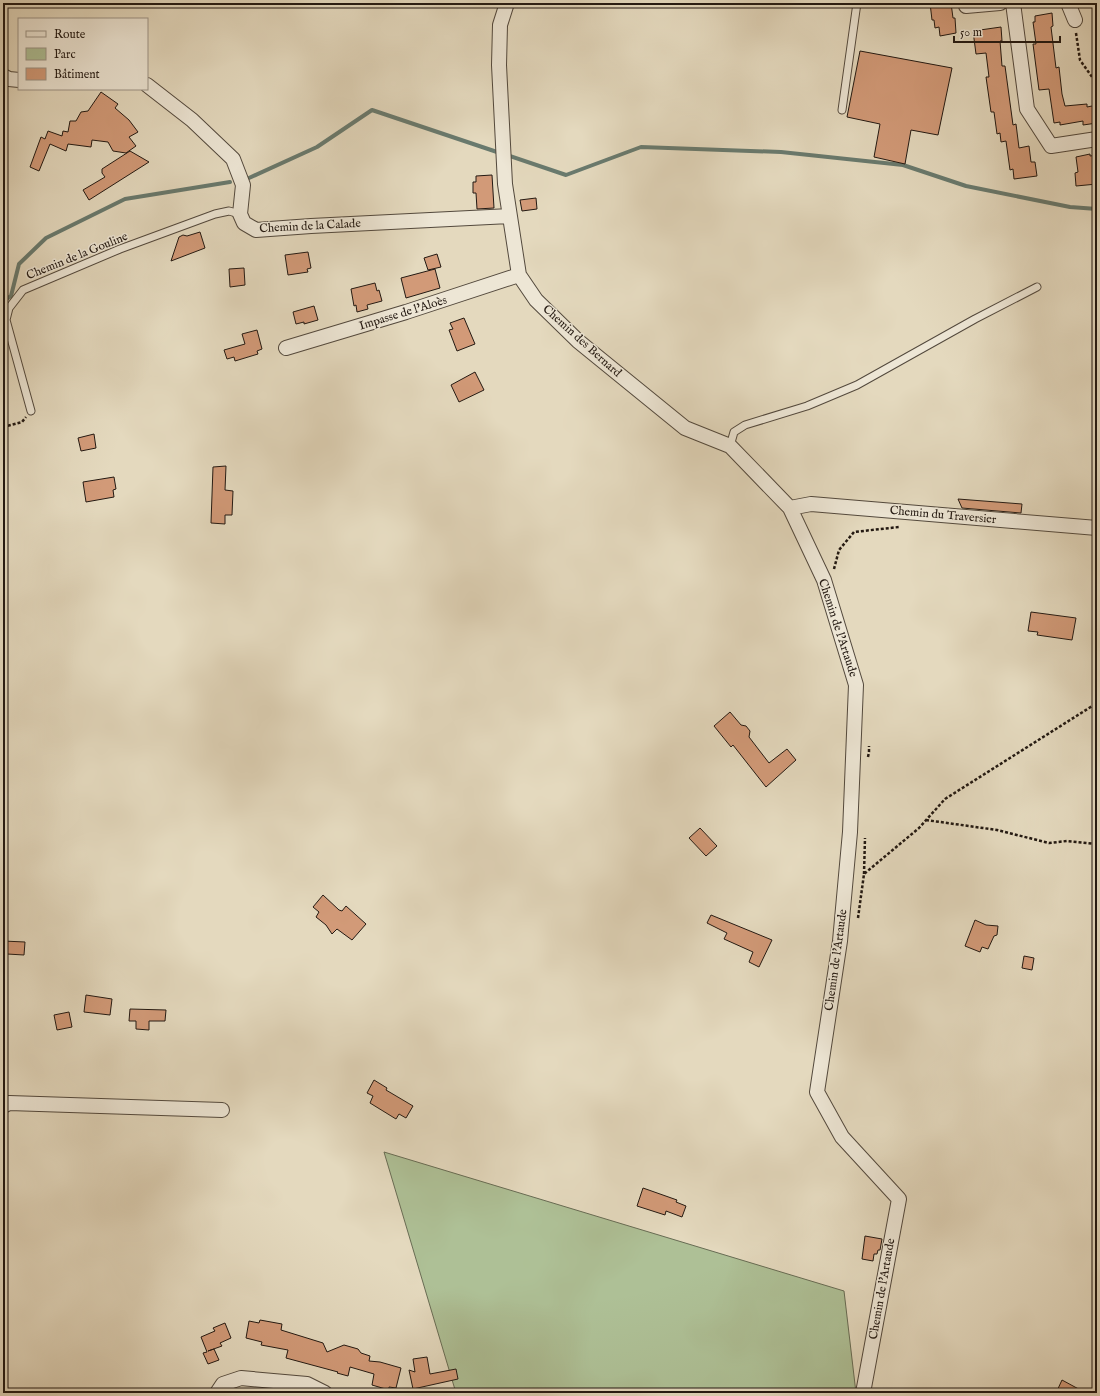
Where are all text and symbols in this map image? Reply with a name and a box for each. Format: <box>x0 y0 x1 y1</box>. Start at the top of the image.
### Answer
legend <box>18 18 148 90</box>
scale bar <box>954 18 1060 44</box>
text: 50 m <box>960 25 982 40</box>
text: Route <box>54 27 86 42</box>
text: Parc <box>54 47 76 62</box>
text: Bâtiment <box>54 67 100 82</box>
street label: Chemin de la Calade <box>259 216 362 236</box>
street label: Chemin de la Gouline <box>24 229 130 283</box>
street label: Impasse de l'Aloès <box>357 293 449 334</box>
street label: Chemin des Bernard <box>539 302 625 381</box>
street label: Chemin du Traversier <box>889 503 997 527</box>
street label: Chemin de l'Artaude <box>815 577 861 680</box>
street label: Chemin de l'Artaude <box>821 908 851 1012</box>
street label: Chemin de l'Artaude <box>866 1237 898 1341</box>

